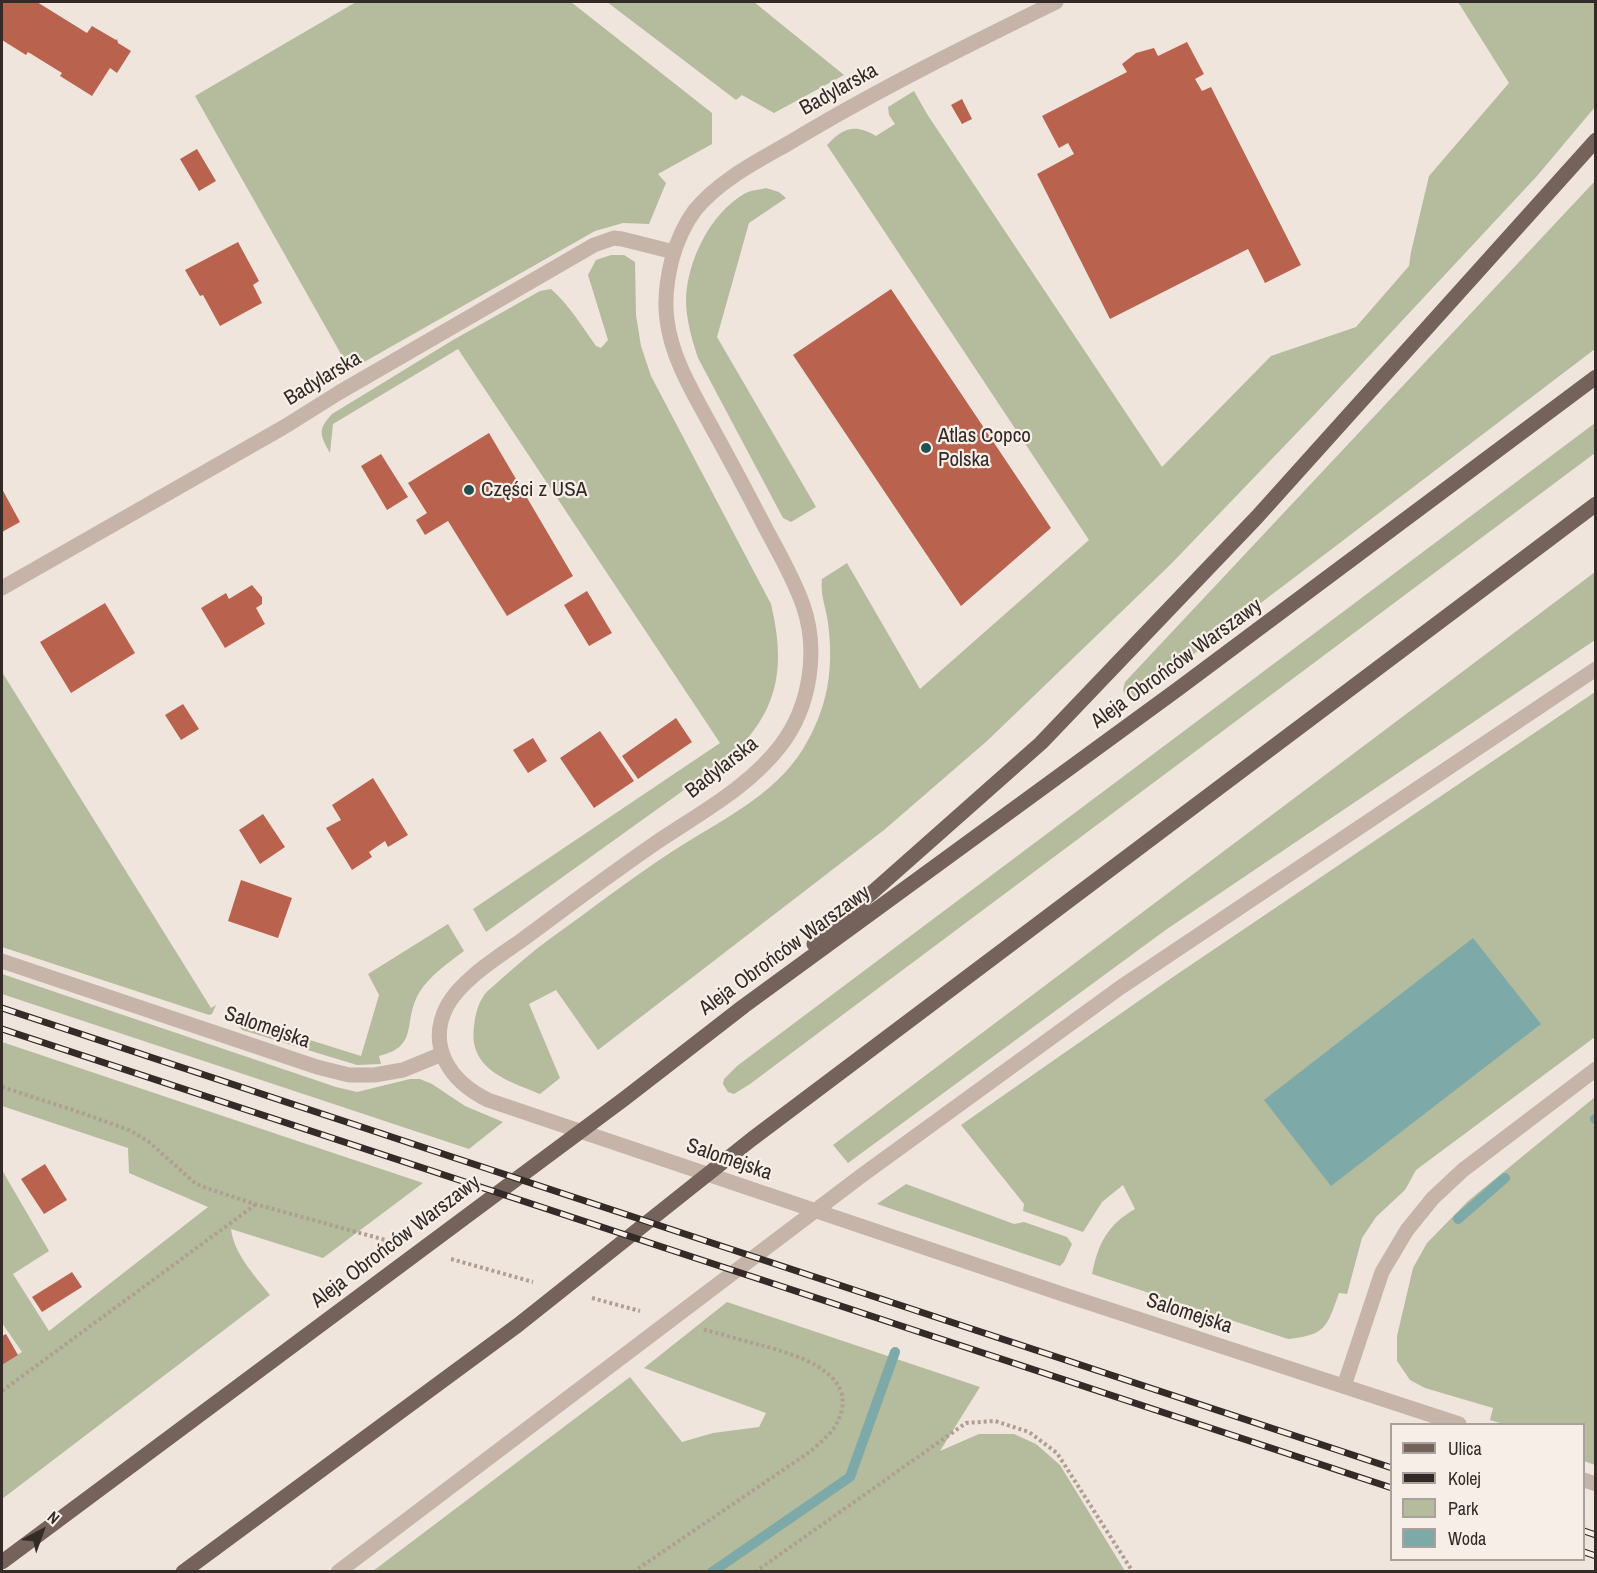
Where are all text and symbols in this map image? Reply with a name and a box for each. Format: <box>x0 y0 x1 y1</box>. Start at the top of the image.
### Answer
street label: Badylarska <box>796 58 882 122</box>
street label: Badylarska <box>280 346 366 412</box>
place label: Atlas Copco Polska <box>938 423 1031 473</box>
marker: Atlas Copco Polska <box>919 441 933 455</box>
place label: Części z USA <box>481 477 587 503</box>
marker: Części z USA <box>462 483 476 497</box>
street label: Aleja Obrońców Warszawy <box>1087 594 1267 734</box>
street label: Badylarska <box>681 732 763 804</box>
street label: Aleja Obrońców Warszawy <box>695 881 875 1021</box>
street label: Salomejska <box>221 1002 313 1054</box>
street label: Salomejska <box>683 1134 775 1186</box>
street label: Aleja Obrońców Warszawy <box>307 1170 485 1314</box>
street label: Salomejska <box>1143 1288 1235 1340</box>
legend <box>1390 1423 1585 1561</box>
text: Ulica <box>1448 1436 1482 1461</box>
text: Kolej <box>1448 1466 1481 1491</box>
text: Park <box>1448 1496 1478 1521</box>
north arrow <box>12 1501 72 1561</box>
text: N <box>43 1506 65 1529</box>
text: Woda <box>1448 1526 1486 1551</box>

